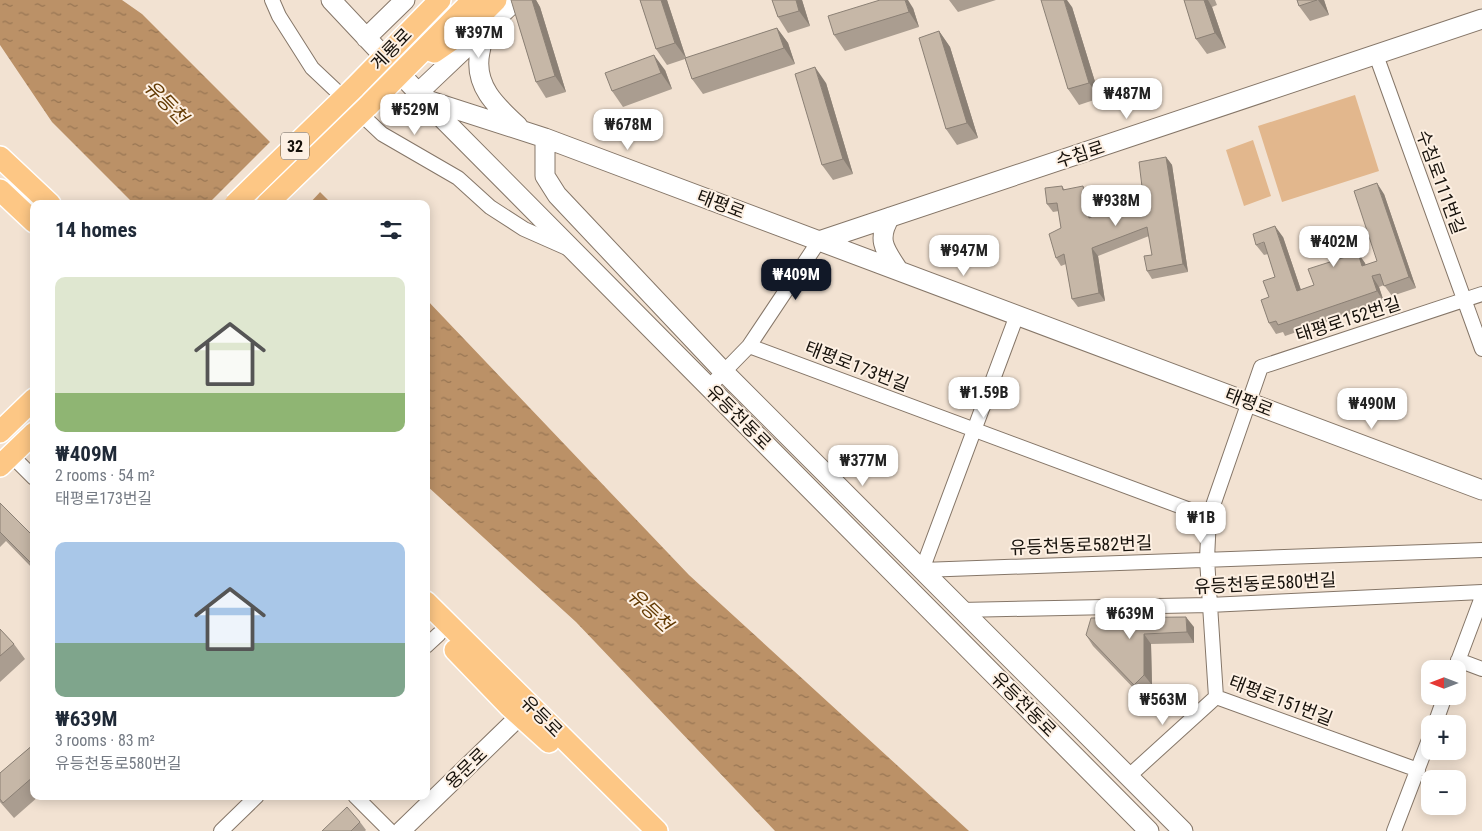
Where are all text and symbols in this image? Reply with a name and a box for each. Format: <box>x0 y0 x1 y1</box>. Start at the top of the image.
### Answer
pin: ₩397M <box>444 17 514 59</box>
text: ₩397M <box>455 23 503 42</box>
street label: 계룡로 <box>366 24 416 74</box>
water label: 유등천 <box>140 75 194 130</box>
pin: ₩487M <box>1092 78 1162 120</box>
text: ₩487M <box>1103 84 1151 103</box>
pin: ₩529M <box>380 94 450 136</box>
text: ₩529M <box>391 100 439 119</box>
pin: ₩678M <box>593 108 663 151</box>
text: ₩678M <box>604 115 652 134</box>
street label: 수침로111번길 <box>1412 127 1470 237</box>
road number: 32 <box>281 132 309 160</box>
street label: 수침로 <box>1053 136 1107 172</box>
pin: ₩938M <box>1081 184 1151 227</box>
street label: 태평로 <box>694 185 748 223</box>
text: ₩938M <box>1092 191 1140 210</box>
icon: filters <box>377 216 405 244</box>
text: 14 homes <box>55 218 137 242</box>
pin: ₩402M <box>1299 226 1369 268</box>
text: ₩402M <box>1310 232 1358 251</box>
pin: ₩947M <box>929 234 999 277</box>
text: ₩947M <box>940 241 988 260</box>
pin: ₩409M <box>761 258 831 301</box>
text: ₩409M <box>772 265 820 284</box>
street label: 태평로152번길 <box>1293 292 1403 346</box>
icon: home <box>185 309 275 399</box>
street label: 태평로173번길 <box>802 337 912 395</box>
pin: ₩1.59B <box>943 376 1025 419</box>
street label: 유등천동로 <box>702 380 776 454</box>
text: ₩1.59B <box>959 383 1009 402</box>
street label: 태평로 <box>1222 383 1276 421</box>
pin: ₩490M <box>1337 388 1407 430</box>
text: ₩490M <box>1348 394 1396 413</box>
text: ₩409M <box>55 442 118 466</box>
pin: ₩377M <box>828 444 898 487</box>
text: ₩377M <box>839 451 887 470</box>
text: 2 rooms · 54 m² <box>55 466 155 485</box>
text: 태평로173번길 <box>55 489 152 508</box>
pin: ₩1B <box>1177 502 1225 544</box>
text: ₩1B <box>1187 508 1215 527</box>
street label: 유등천동로582번길 <box>1009 532 1153 558</box>
street label: 유등천동로580번길 <box>1193 569 1337 597</box>
icon: home <box>185 574 275 664</box>
water label: 유등천 <box>623 584 678 637</box>
pin: ₩639M <box>1095 598 1165 640</box>
text: ₩639M <box>1106 604 1154 623</box>
north arrow <box>1421 660 1466 705</box>
map controls <box>1421 660 1466 815</box>
street label: 유등천동로 <box>987 667 1061 741</box>
street label: 태평로151번길 <box>1226 671 1336 729</box>
pin: ₩563M <box>1128 684 1198 726</box>
text: ₩563M <box>1139 690 1187 709</box>
street label: 유등로 <box>517 691 567 741</box>
text: ₩639M <box>55 707 118 731</box>
button: + <box>1421 715 1466 760</box>
text: 3 rooms · 83 m² <box>55 731 155 750</box>
street label: 용문로 <box>441 743 491 793</box>
text: 유등천동로580번길 <box>55 754 182 773</box>
button: − <box>1421 770 1466 815</box>

